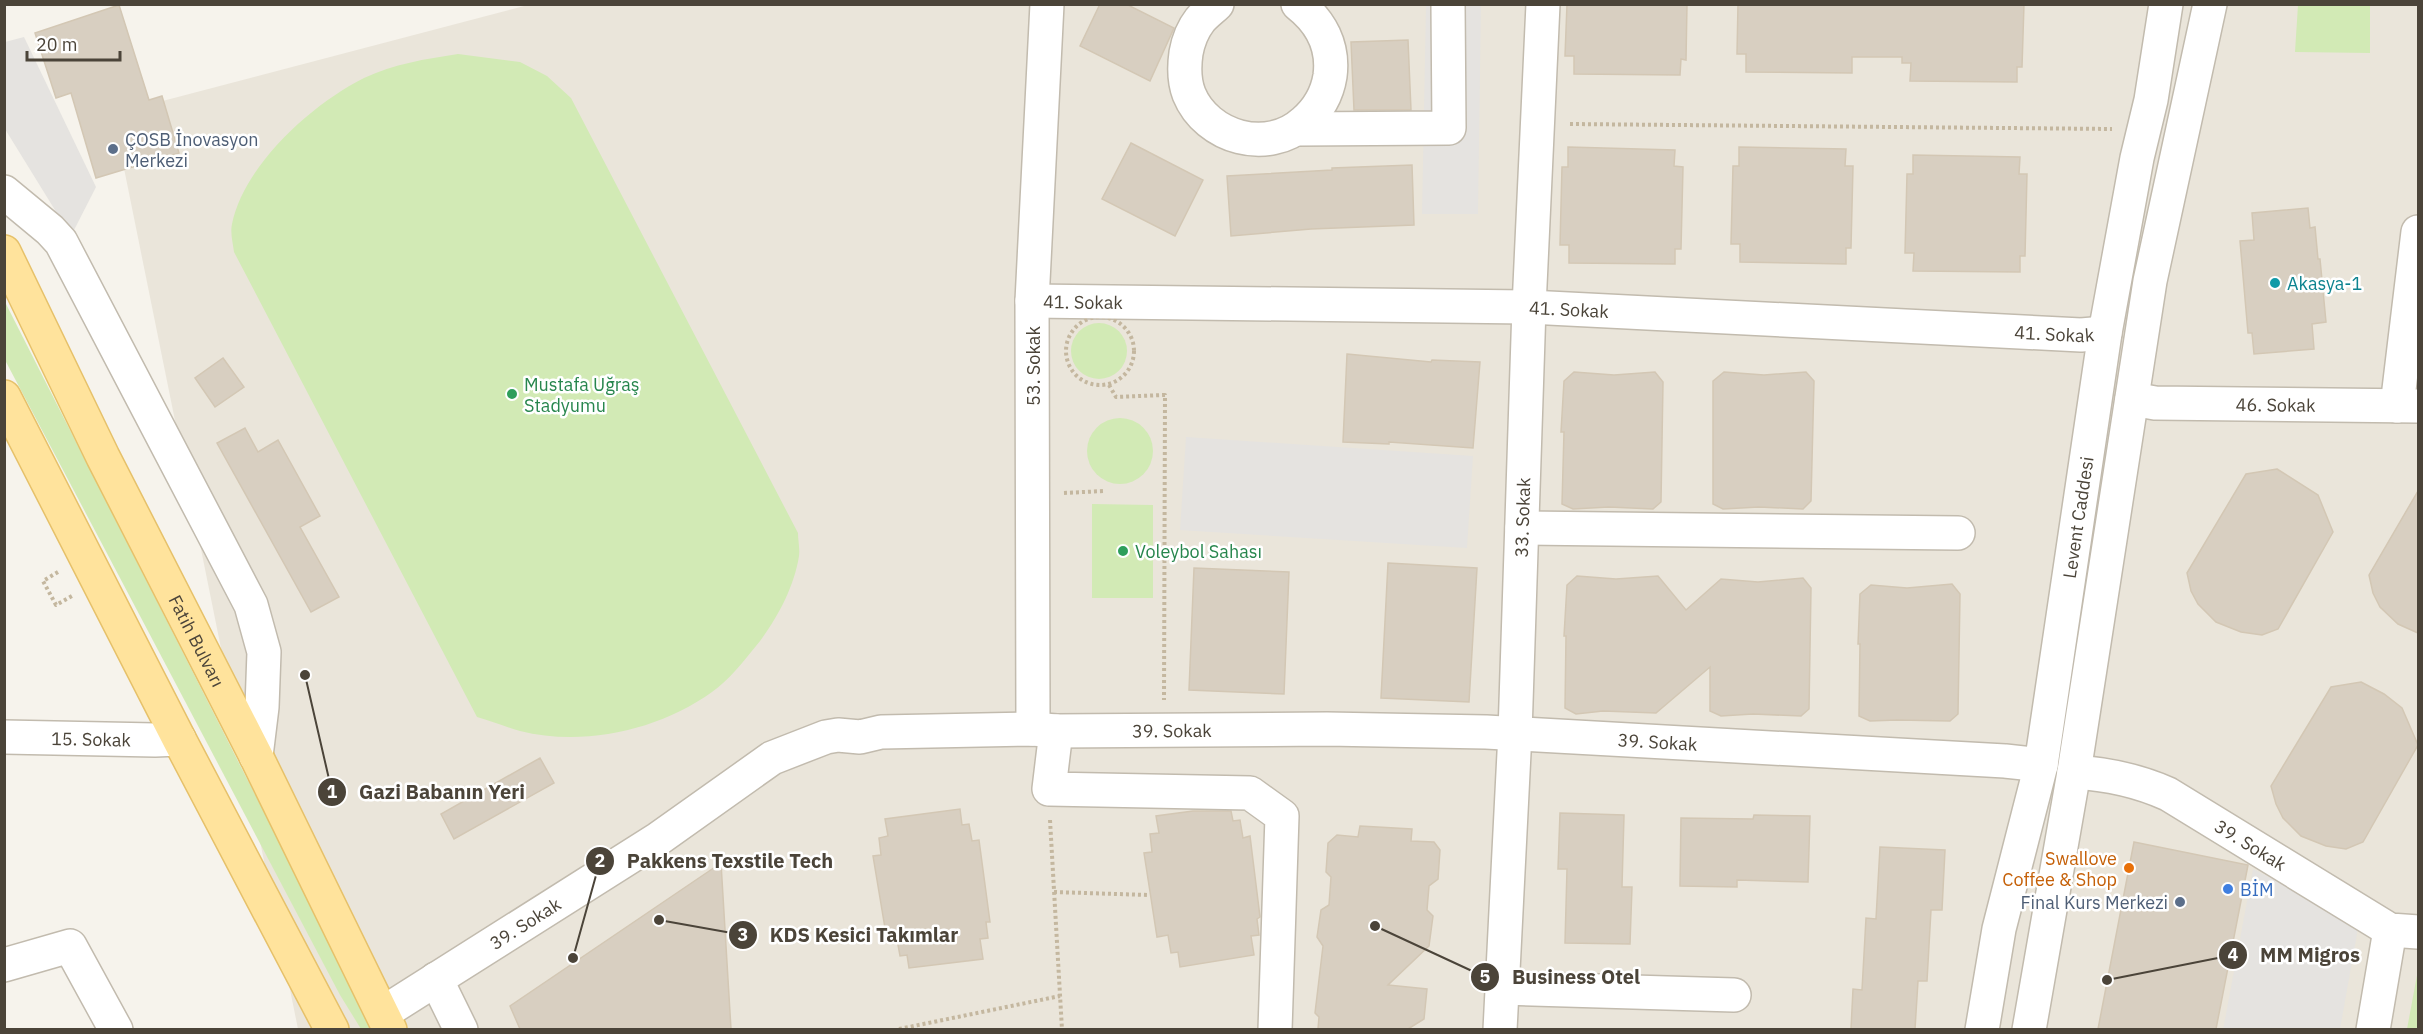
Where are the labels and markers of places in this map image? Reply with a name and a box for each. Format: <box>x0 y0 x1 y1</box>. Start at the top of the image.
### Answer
place label: ÇOSB İnovasyon Merkezi <box>125 128 258 172</box>
marker: ÇOSB İnovasyon Merkezi <box>106 142 120 156</box>
place label: Akasya-1 <box>2287 272 2362 295</box>
marker: Akasya-1 <box>2268 276 2282 290</box>
place label: Mustafa Uğraş Stadyumu <box>524 373 640 417</box>
marker: Mustafa Uğraş Stadyumu <box>505 387 519 401</box>
place label: Voleybol Sahası <box>1135 540 1262 563</box>
marker: Voleybol Sahası <box>1116 544 1130 558</box>
callout: Gazi Babanın Yeri <box>317 773 537 811</box>
callout: Pakkens Texstile Tech <box>585 842 846 880</box>
place label: Swallove Coffee & Shop <box>2002 847 2117 891</box>
marker: Swallove Coffee & Shop <box>2122 861 2136 875</box>
place label: BİM <box>2240 878 2274 901</box>
marker: BİM <box>2221 882 2235 896</box>
place label: Final Kurs Merkezi <box>2020 891 2168 914</box>
marker: Final Kurs Merkezi <box>2173 895 2187 909</box>
callout: KDS Kesici Takımlar <box>728 916 971 954</box>
callout: MM Migros <box>2218 936 2372 974</box>
callout: Business Otel <box>1470 958 1652 996</box>

